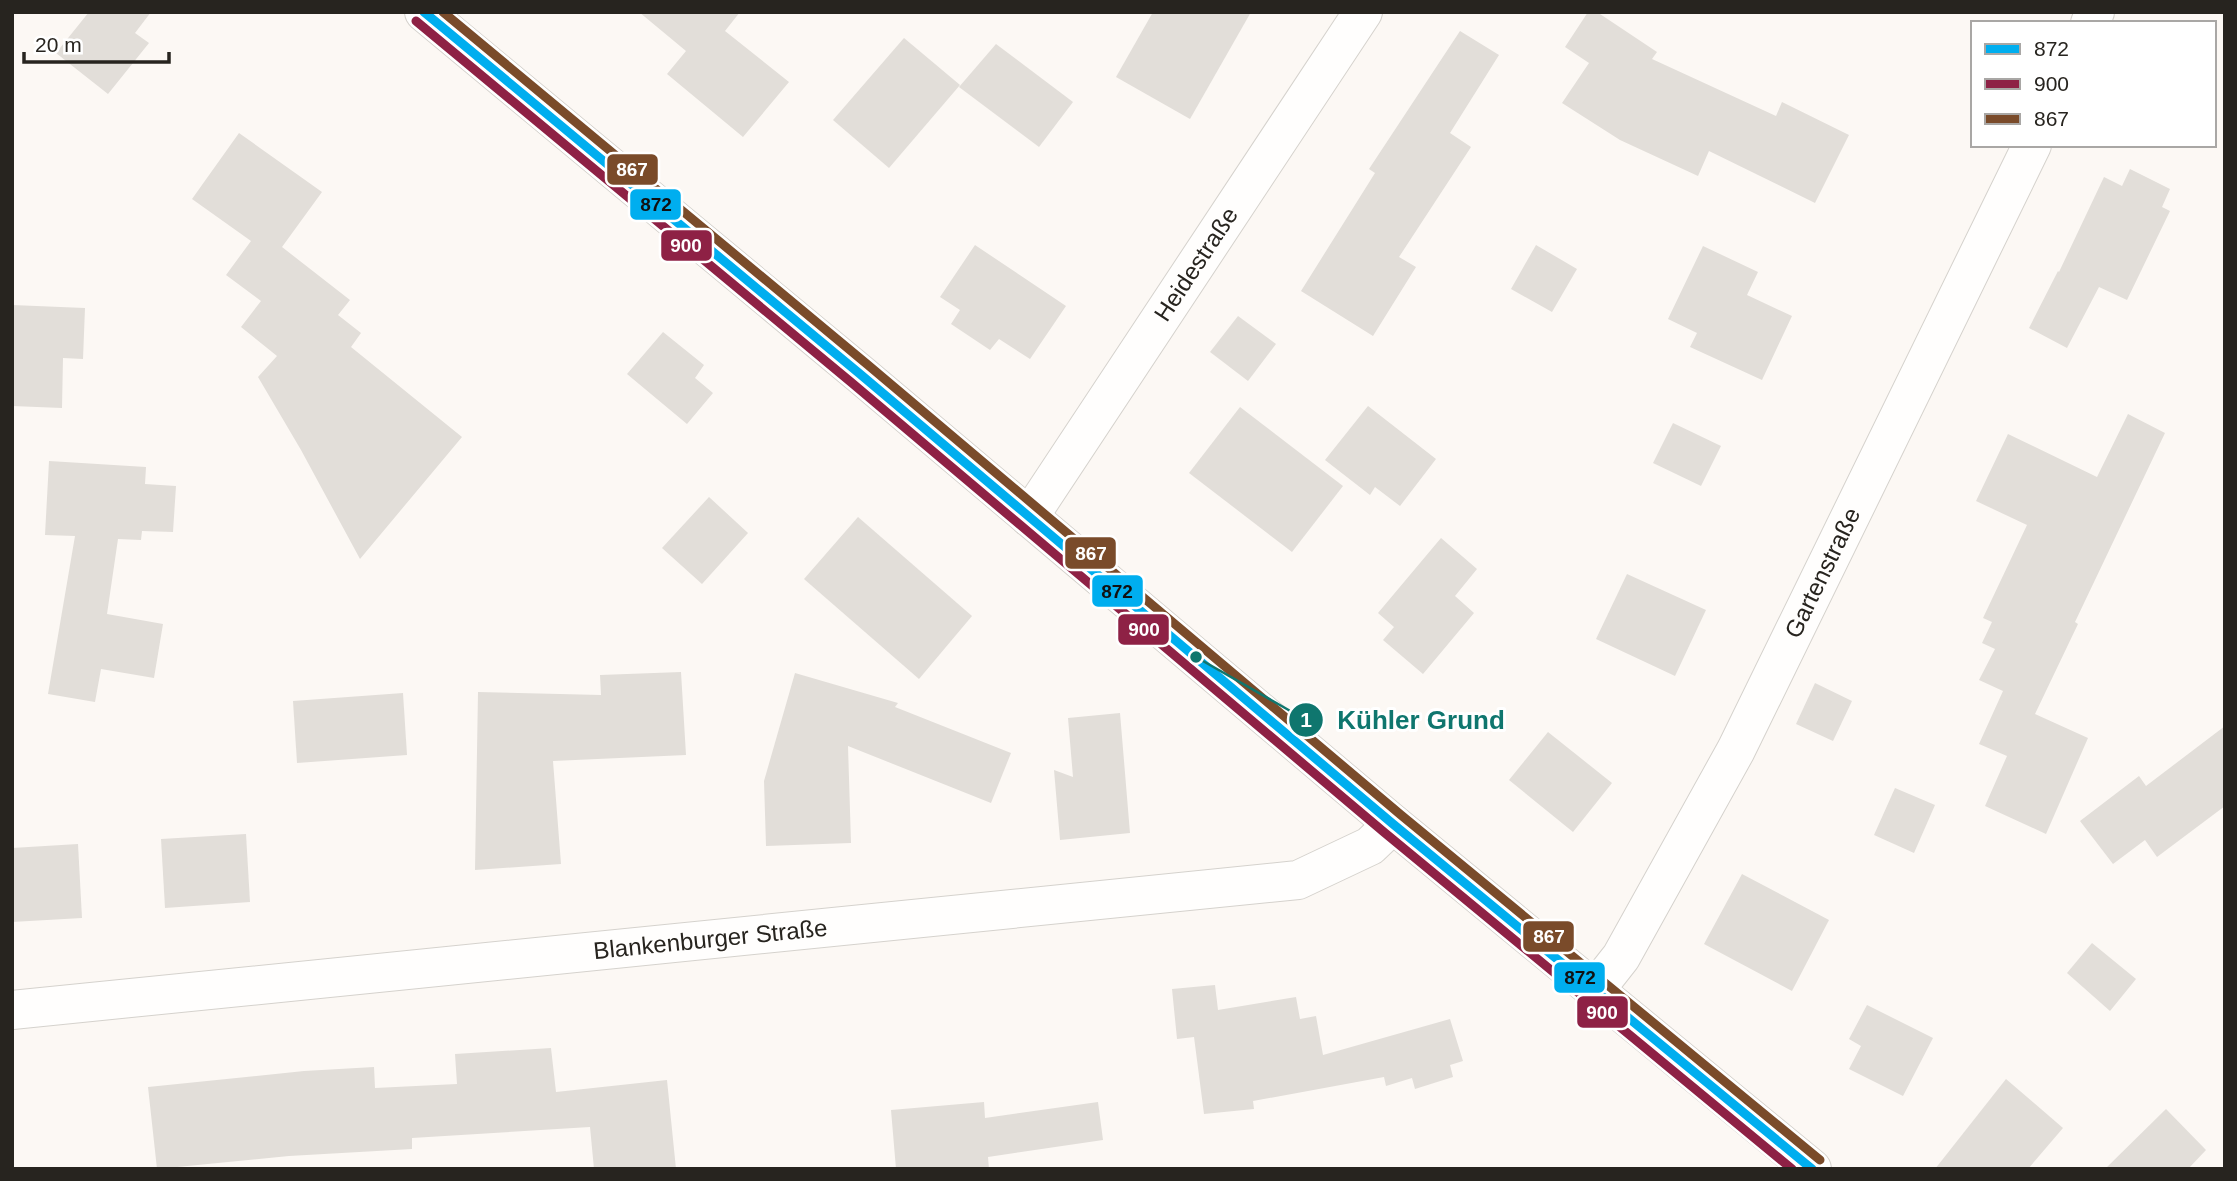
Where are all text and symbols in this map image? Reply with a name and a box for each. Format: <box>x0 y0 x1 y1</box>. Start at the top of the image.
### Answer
scale bar <box>24 21 170 65</box>
legend <box>1971 21 2216 147</box>
text: 20 m <box>35 33 82 56</box>
text: 872 <box>2034 37 2069 60</box>
text: 900 <box>2034 72 2069 95</box>
text: 867 <box>2034 107 2069 130</box>
line badge: 867 <box>606 153 659 186</box>
text: 867 <box>616 159 648 180</box>
line badge: 872 <box>629 188 682 221</box>
text: 872 <box>640 194 672 215</box>
street label: Heidestraße <box>1148 202 1243 326</box>
line badge: 900 <box>660 229 713 262</box>
text: 900 <box>670 235 702 256</box>
street label: Gartenstraße <box>1779 503 1865 642</box>
line badge: 867 <box>1064 536 1117 570</box>
text: 867 <box>1075 543 1107 564</box>
line badge: 872 <box>1091 574 1144 608</box>
text: 872 <box>1101 581 1133 602</box>
line badge: 900 <box>1117 613 1170 646</box>
text: 900 <box>1128 619 1160 640</box>
callout: Kühler Grund <box>1288 696 1519 743</box>
text: Kühler Grund <box>1337 705 1505 735</box>
text: 1 <box>1300 708 1312 731</box>
street label: Blankenburger Straße <box>592 914 829 964</box>
line badge: 867 <box>1522 920 1575 953</box>
text: 867 <box>1533 926 1565 947</box>
line badge: 872 <box>1553 961 1606 994</box>
text: 872 <box>1564 967 1596 988</box>
line badge: 900 <box>1576 995 1629 1029</box>
text: 900 <box>1586 1002 1618 1023</box>

